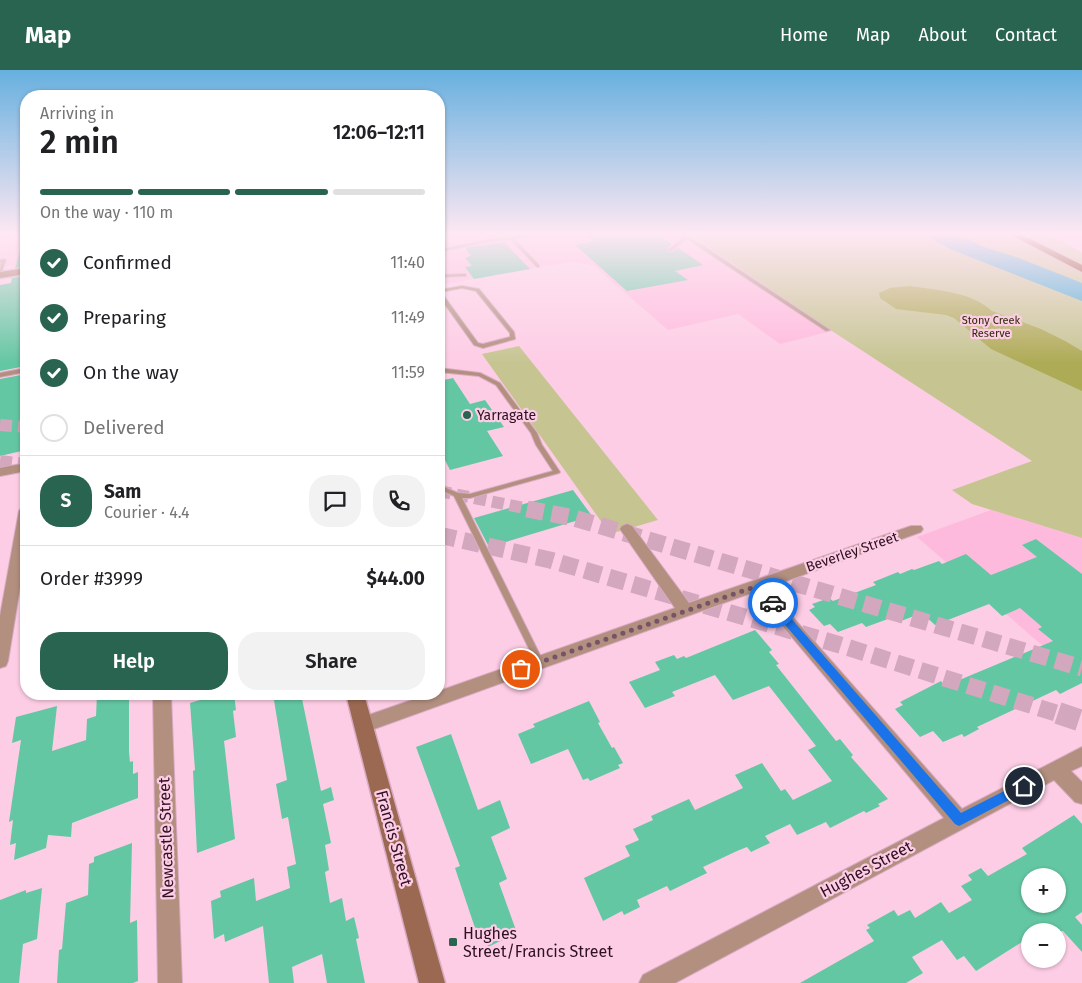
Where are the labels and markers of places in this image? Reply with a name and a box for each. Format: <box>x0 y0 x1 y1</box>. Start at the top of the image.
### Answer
place label: Yarragate <box>477 407 536 424</box>
marker: Yarragate <box>461 409 473 421</box>
pin <box>500 648 542 690</box>
pin <box>1003 765 1045 807</box>
place label: Hughes Street/Francis Street <box>463 924 613 961</box>
marker: Hughes Street/Francis Street <box>447 936 459 948</box>

